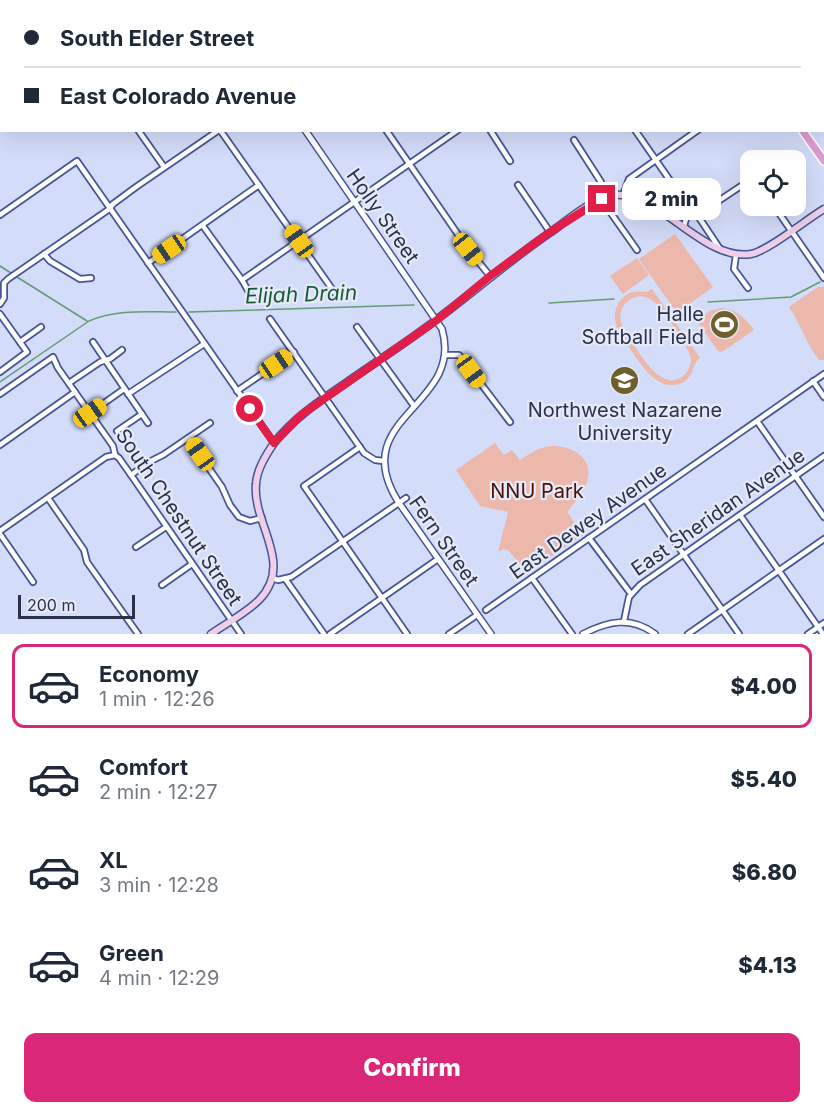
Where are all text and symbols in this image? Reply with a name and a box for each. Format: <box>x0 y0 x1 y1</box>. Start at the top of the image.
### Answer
text: South Elder Street <box>60 25 254 51</box>
text: East Colorado Avenue <box>60 83 296 109</box>
map controls <box>740 150 806 216</box>
button: locate <box>740 150 806 216</box>
street label: Holly Street <box>342 164 425 268</box>
callout: 2 min <box>623 178 722 220</box>
route end <box>588 185 615 212</box>
text: 2 min <box>644 187 699 211</box>
car <box>281 221 317 261</box>
car <box>450 229 486 269</box>
car <box>149 231 189 267</box>
water label: Elijah Drain <box>244 280 358 308</box>
place label: Halle Softball Field <box>582 302 704 349</box>
sports icon: Halle Softball Field <box>709 309 741 341</box>
car <box>256 346 296 382</box>
car <box>453 351 489 391</box>
school or university icon: Northwest Nazarene University <box>609 364 641 396</box>
car <box>70 395 110 431</box>
route start <box>236 395 263 422</box>
place label: Northwest Nazarene University <box>528 398 722 445</box>
street label: South Chestnut Street <box>111 424 247 610</box>
car <box>182 434 218 474</box>
street label: East Sheridan Avenue <box>627 443 809 581</box>
street label: East Dewey Avenue <box>505 458 671 584</box>
park label: NNU Park <box>490 479 584 503</box>
street label: Fern Street <box>404 491 484 591</box>
scale bar <box>18 592 135 620</box>
text: 200 m <box>27 595 75 615</box>
icon: car <box>27 659 81 713</box>
text: Economy <box>99 661 199 687</box>
text: $4.00 <box>731 673 797 699</box>
text: 1 min · 12:26 <box>99 687 215 711</box>
icon: car <box>27 752 81 806</box>
text: Comfort <box>99 754 188 780</box>
text: $5.40 <box>730 766 797 792</box>
text: 2 min · 12:27 <box>99 780 218 804</box>
icon: car <box>27 845 81 899</box>
text: XL <box>99 847 128 873</box>
text: $6.80 <box>732 859 797 885</box>
text: 3 min · 12:28 <box>99 873 219 897</box>
icon: car <box>27 938 81 992</box>
text: Green <box>99 940 164 966</box>
text: $4.13 <box>738 952 797 978</box>
text: 4 min · 12:29 <box>99 966 219 990</box>
button: Confirm <box>24 1033 800 1102</box>

